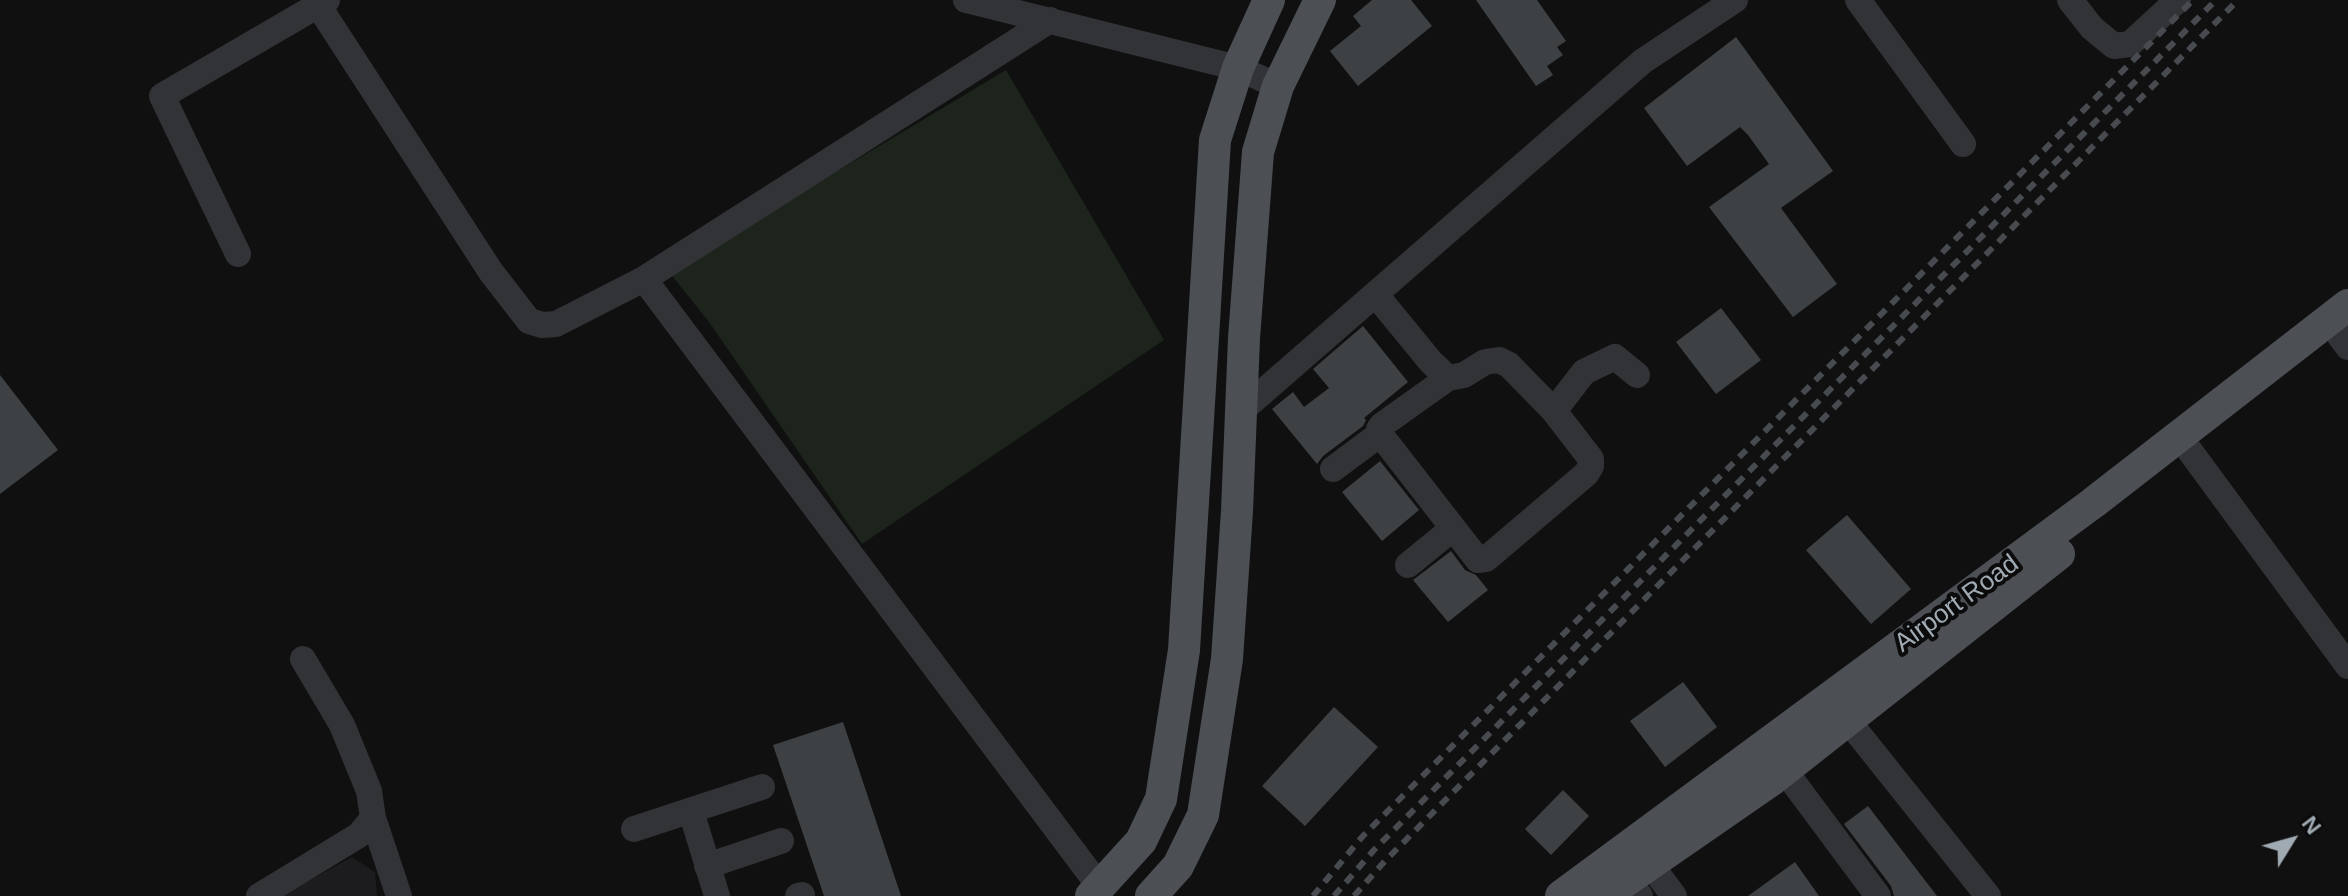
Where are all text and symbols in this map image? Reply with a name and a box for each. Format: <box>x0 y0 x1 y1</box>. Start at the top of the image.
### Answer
street label: Airport Road <box>1889 548 2025 660</box>
north arrow <box>2252 800 2332 880</box>
text: N <box>2297 811 2326 839</box>

